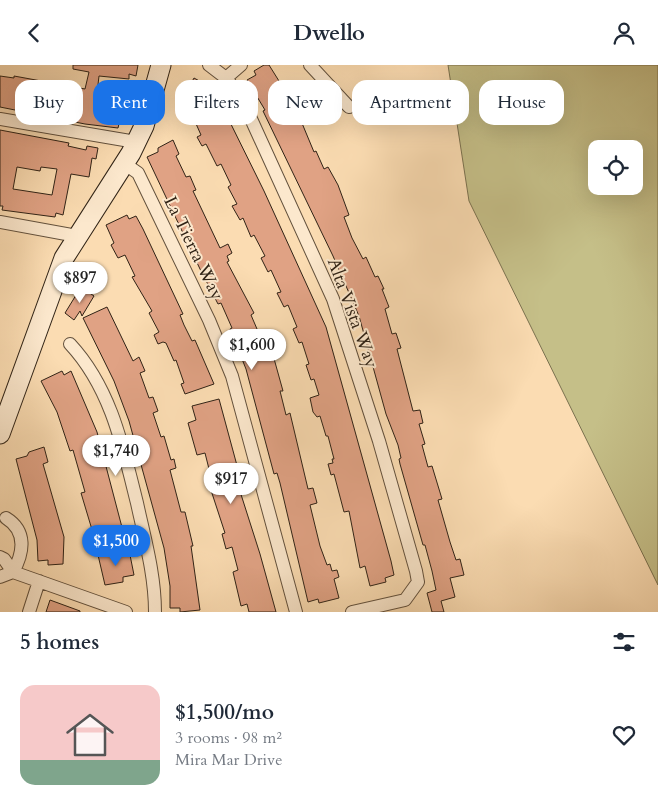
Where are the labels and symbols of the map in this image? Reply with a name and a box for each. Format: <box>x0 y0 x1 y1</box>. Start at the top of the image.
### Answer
street label: La Tierra Way <box>158 192 230 305</box>
street label: Alta Vista Way <box>321 255 384 372</box>
pin: $897 <box>50 261 110 304</box>
pin: $1,600 <box>211 329 293 371</box>
pin: $1,740 <box>75 435 157 477</box>
pin: $917 <box>201 463 261 505</box>
pin: $1,500 <box>75 525 157 567</box>

